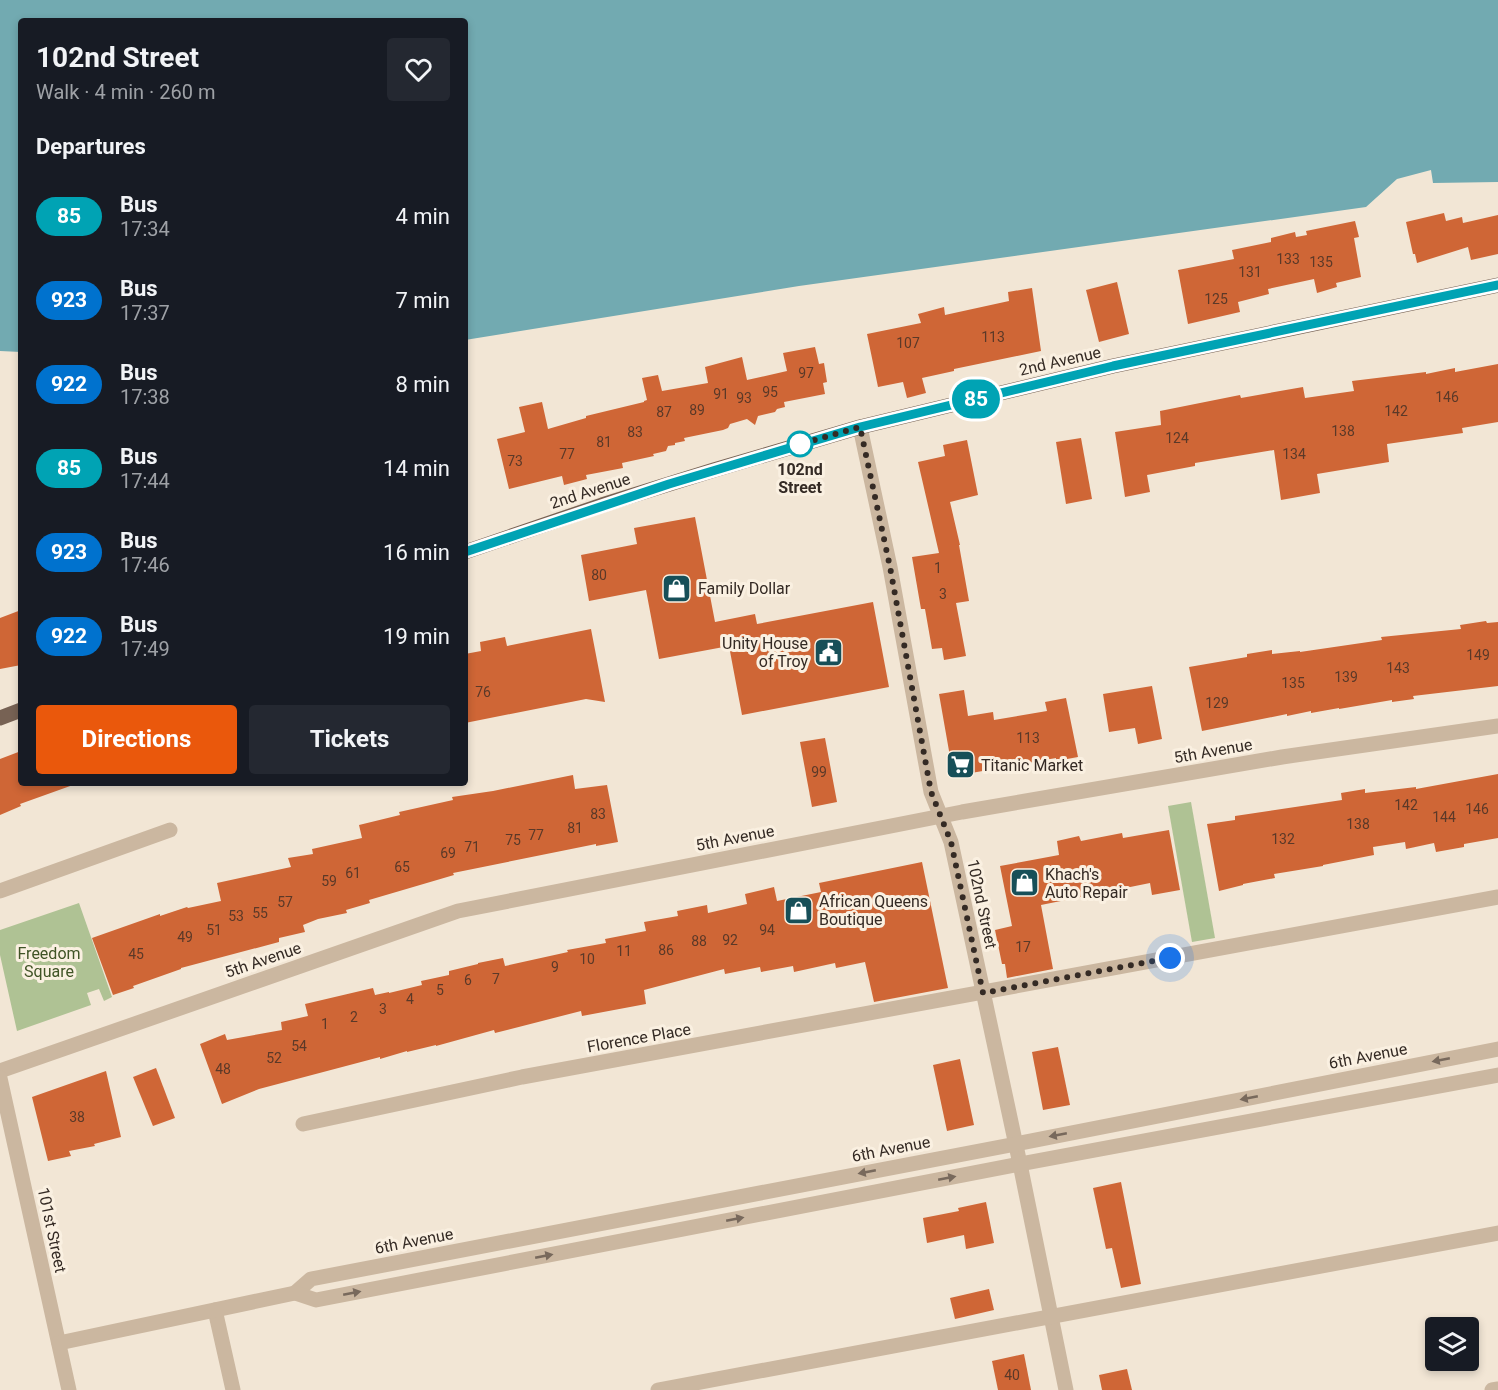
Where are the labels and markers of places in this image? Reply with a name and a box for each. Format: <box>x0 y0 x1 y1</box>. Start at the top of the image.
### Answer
marker: 102nd Street <box>787 431 813 457</box>
place label: 102nd Street <box>777 460 823 497</box>
shop icon: Family Dollar <box>661 572 693 604</box>
place label: Family Dollar <box>698 579 791 598</box>
place label: Unity House of Troy <box>722 634 808 671</box>
public building icon: Unity House of Troy <box>813 636 845 668</box>
supermarket icon: Titanic Market <box>944 749 976 781</box>
place label: Titanic Market <box>981 756 1083 775</box>
place label: Khach's Auto Repair <box>1045 865 1128 902</box>
shop icon: Khach's Auto Repair <box>1008 867 1040 899</box>
place label: African Queens Boutique <box>819 892 928 929</box>
shop icon: African Queens Boutique <box>782 894 814 926</box>

